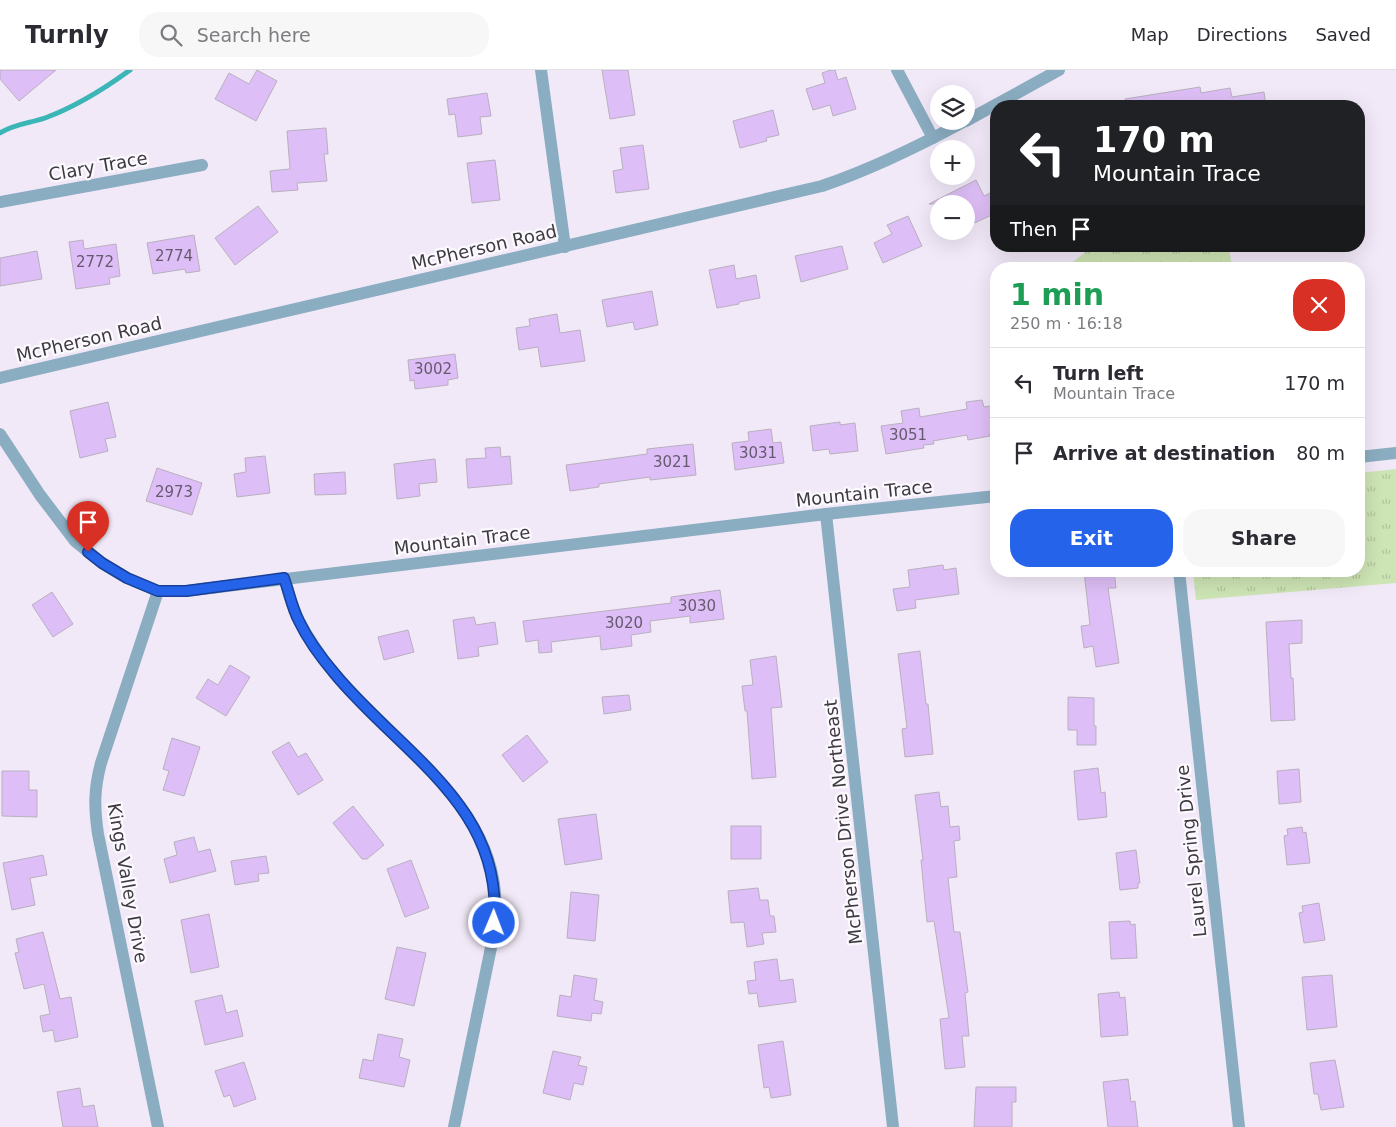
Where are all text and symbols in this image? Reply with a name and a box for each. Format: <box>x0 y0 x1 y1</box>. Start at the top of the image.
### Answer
search box <box>139 12 489 57</box>
text: Turnly <box>25 21 109 49</box>
icon: search <box>157 21 185 49</box>
text: Search here <box>197 24 311 46</box>
text: Map <box>1131 24 1169 45</box>
text: Directions <box>1197 24 1287 45</box>
text: Saved <box>1315 24 1371 45</box>
map controls <box>930 85 975 240</box>
button: layers <box>930 85 975 130</box>
icon: left <box>1010 120 1075 185</box>
text: 170 m <box>1093 120 1215 160</box>
button: + <box>930 140 975 185</box>
street label: Clary Trace <box>47 147 149 185</box>
text: Mountain Trace <box>1093 161 1261 186</box>
button: − <box>930 195 975 240</box>
icon: arrive <box>1067 215 1095 243</box>
text: Then <box>1010 218 1057 240</box>
street label: McPherson Road <box>409 220 559 274</box>
house number: 2774 <box>155 247 193 265</box>
house number: 2772 <box>76 253 114 271</box>
text: 1 min <box>1010 277 1104 312</box>
button: close <box>1293 279 1345 331</box>
street label: McPherson Road <box>14 312 164 366</box>
text: 250 m · 16:18 <box>1010 314 1123 333</box>
house number: 3002 <box>414 360 452 378</box>
text: Turn left <box>1053 362 1144 384</box>
icon: left <box>1010 369 1038 397</box>
text: 170 m <box>1284 372 1345 394</box>
text: Mountain Trace <box>1053 384 1175 403</box>
house number: 3051 <box>889 426 927 444</box>
icon: arrive <box>1010 439 1038 467</box>
text: Arrive at destination <box>1053 442 1275 464</box>
text: 80 m <box>1296 442 1345 464</box>
house number: 3031 <box>739 444 777 462</box>
house number: 3021 <box>653 453 691 471</box>
street label: Mountain Trace <box>795 475 933 511</box>
house number: 2973 <box>155 483 193 501</box>
pin <box>67 501 109 552</box>
icon: arrive <box>74 508 102 536</box>
button: Exit <box>1010 509 1173 567</box>
button: Share <box>1183 509 1345 567</box>
street label: Mountain Trace <box>393 521 531 559</box>
house number: 3030 <box>678 597 716 615</box>
house number: 3020 <box>605 614 643 632</box>
street label: McPherson Drive Northeast <box>820 698 866 946</box>
street label: Laurel Spring Drive <box>1172 764 1210 938</box>
street label: Kings Valley Drive <box>104 801 152 965</box>
position arrow <box>467 896 519 948</box>

